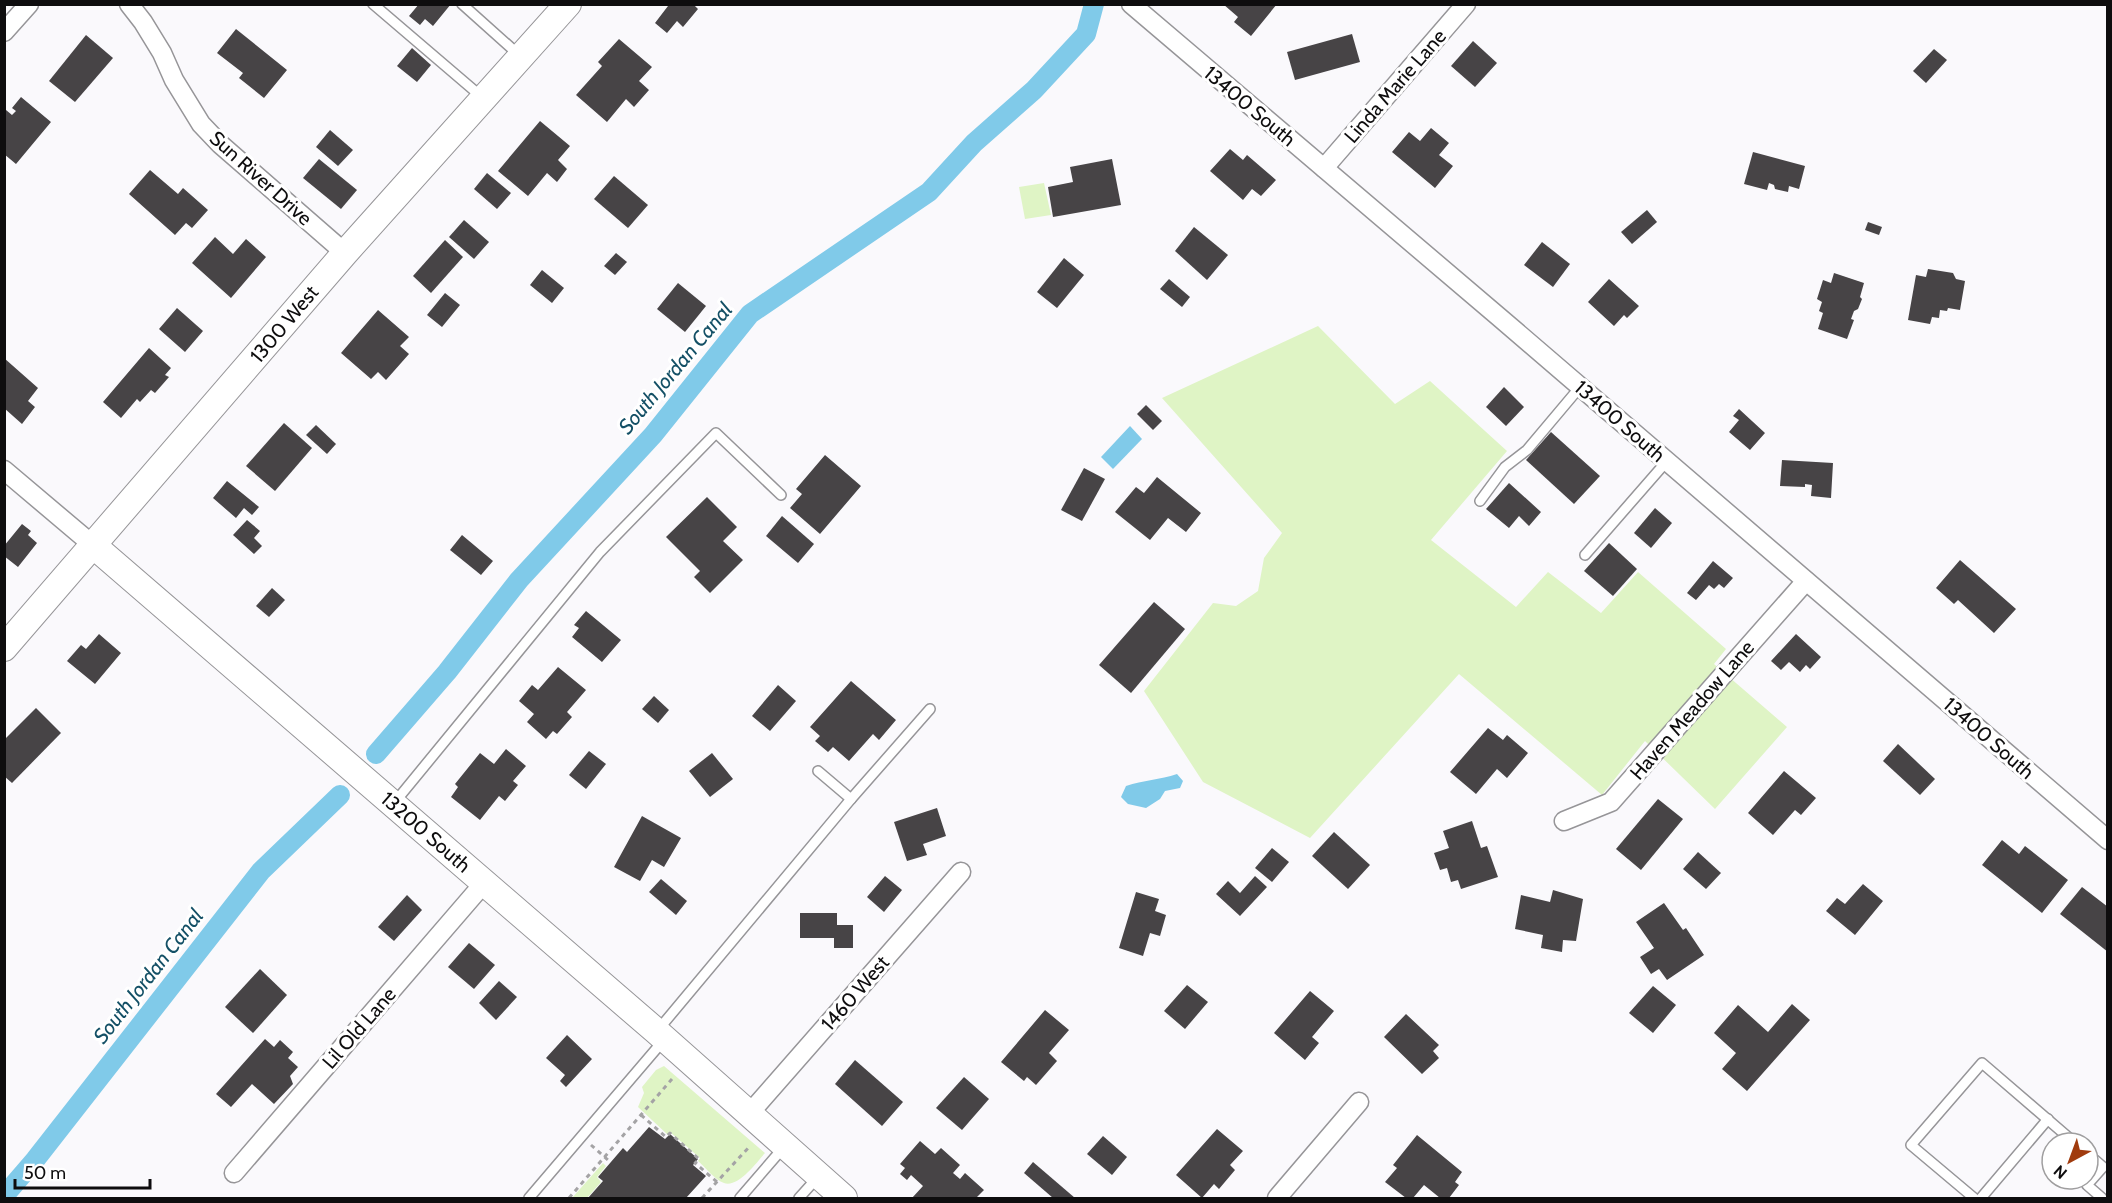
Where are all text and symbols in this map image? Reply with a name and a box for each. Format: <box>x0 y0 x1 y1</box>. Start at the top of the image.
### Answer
street label: Linda Marie Lane <box>1339 24 1451 148</box>
street label: 13400 South <box>1199 61 1301 151</box>
street label: Sun River Drive <box>205 126 317 230</box>
street label: 1300 West <box>245 280 323 367</box>
water label: South Jordan Canal <box>613 297 737 439</box>
street label: 13400 South <box>1570 375 1670 467</box>
street label: Haven Meadow Lane <box>1625 635 1759 785</box>
street label: 13400 South <box>1939 692 2039 784</box>
street label: 13200 South <box>376 787 476 877</box>
water label: South Jordan Canal <box>88 904 208 1048</box>
street label: 1460 West <box>816 950 894 1035</box>
street label: Lil Old Lane <box>317 982 401 1074</box>
north arrow <box>2040 1131 2100 1191</box>
scale bar <box>15 1152 150 1190</box>
text: N <box>2050 1161 2071 1183</box>
text: 50 m <box>24 1162 66 1184</box>

